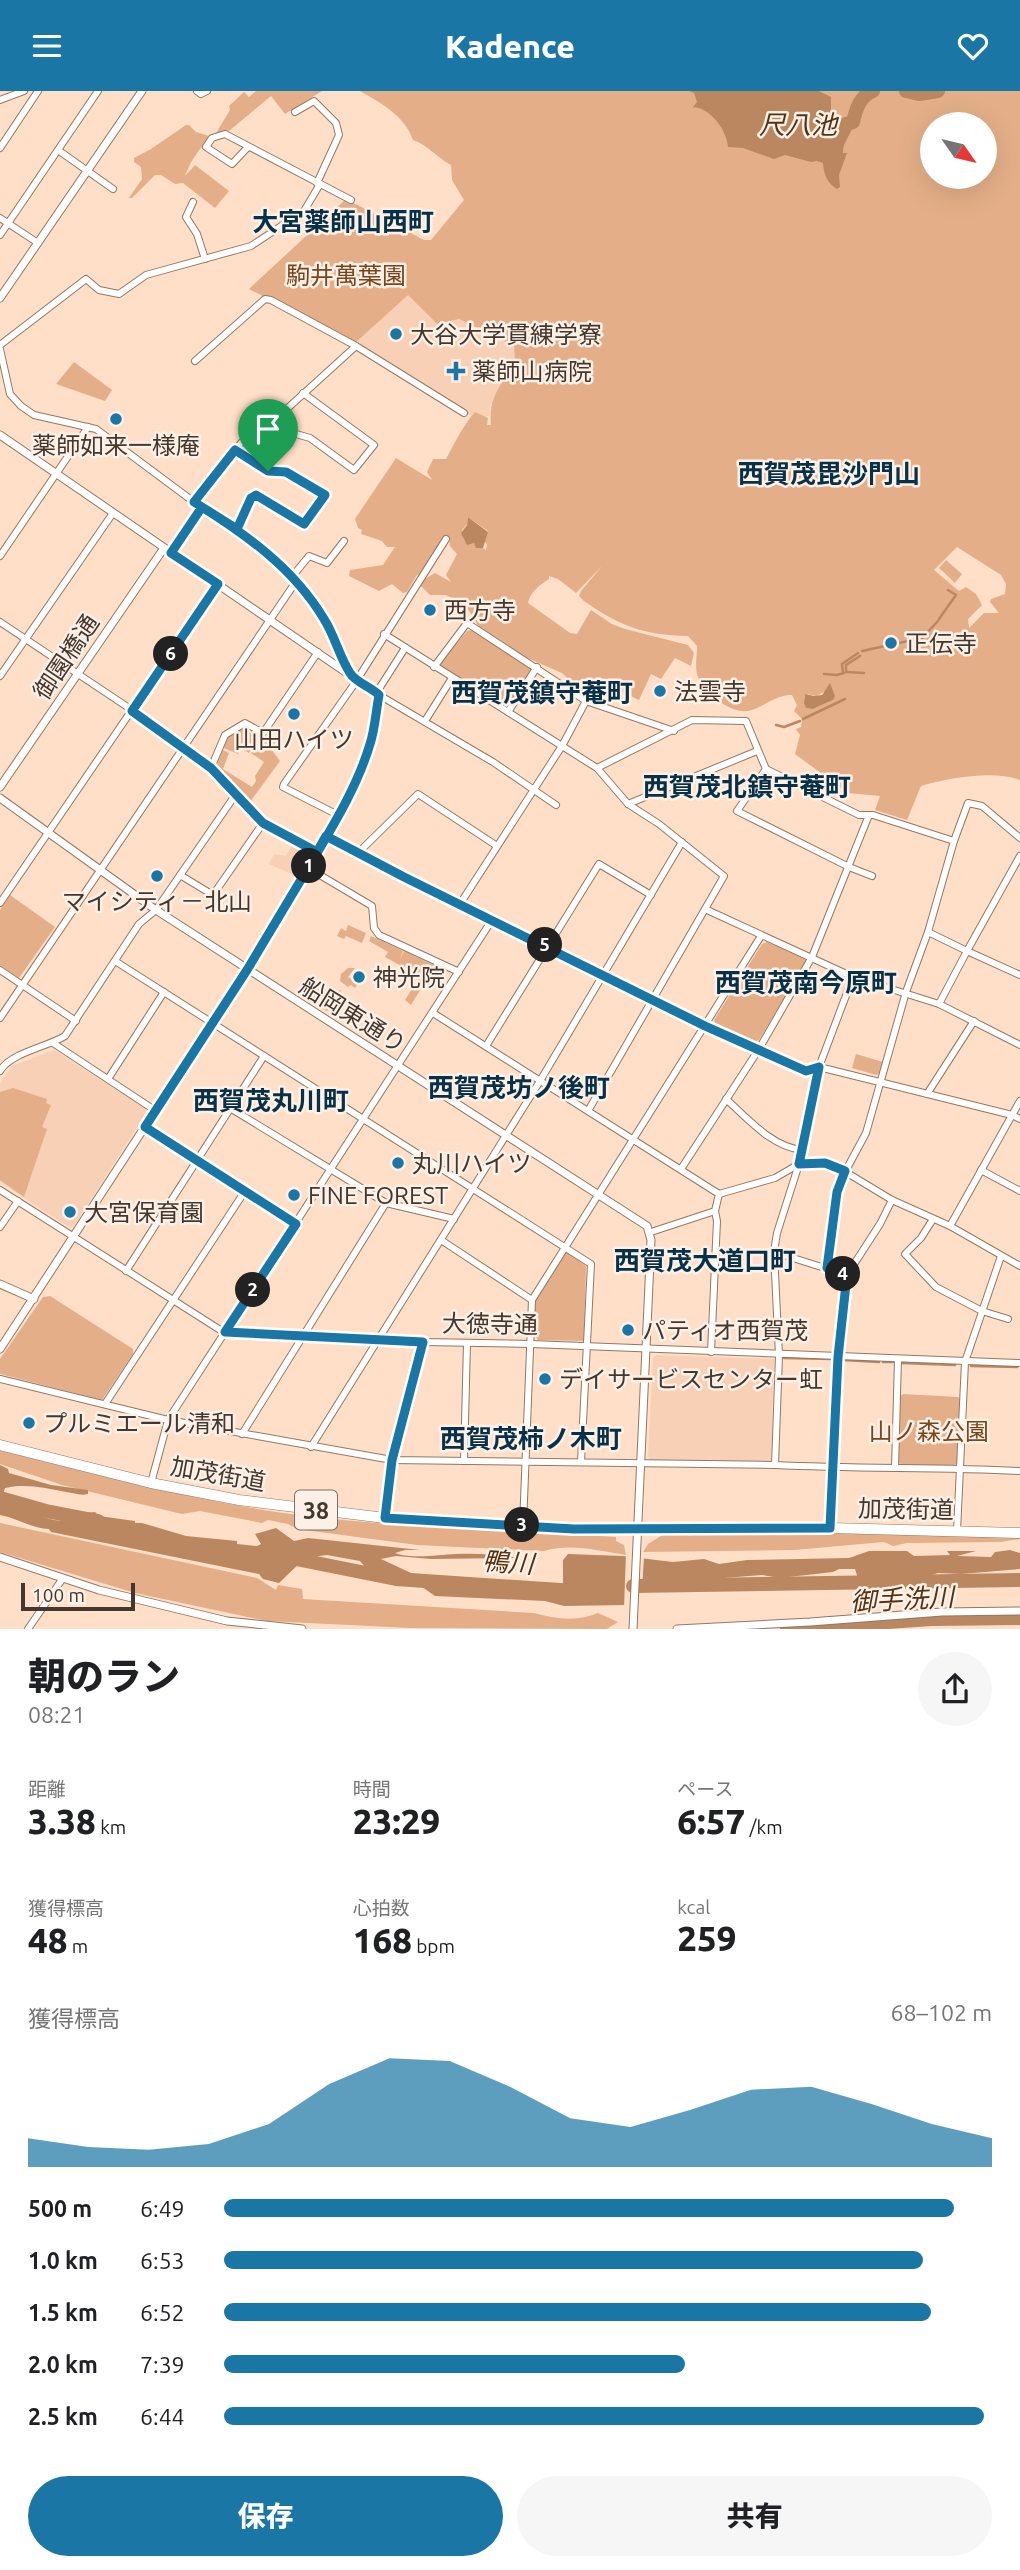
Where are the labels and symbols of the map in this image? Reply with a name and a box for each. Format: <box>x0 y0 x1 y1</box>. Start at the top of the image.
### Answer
water label: 尺八池 <box>759 110 840 139</box>
north arrow <box>920 112 998 189</box>
district label: 大宮薬師山西町 <box>252 207 434 236</box>
park label: 駒井萬葉園 <box>286 262 406 289</box>
place label: 大谷大学貫練学寮 <box>410 321 602 348</box>
marker: 大谷大学貫練学寮 <box>388 326 404 342</box>
place label: 薬師山病院 <box>472 358 592 385</box>
marker: 薬師山病院 <box>446 361 466 381</box>
pin <box>238 399 298 471</box>
marker: 薬師如来一様庵 <box>108 411 124 427</box>
place label: 薬師如来一様庵 <box>32 432 200 459</box>
district label: 西賀茂毘沙門山 <box>738 459 920 488</box>
place label: 西方寺 <box>444 597 516 624</box>
marker: 西方寺 <box>422 602 438 618</box>
street label: 御園橋通 <box>28 610 104 704</box>
place label: 正伝寺 <box>905 630 977 657</box>
marker: 正伝寺 <box>883 635 899 651</box>
pin: 6 <box>154 637 188 671</box>
district label: 西賀茂鎮守菴町 <box>451 678 633 707</box>
place label: 法雲寺 <box>674 678 746 705</box>
marker: 法雲寺 <box>652 683 668 699</box>
marker: 山田ハイツ <box>286 706 302 722</box>
place label: 山田ハイツ <box>234 726 354 753</box>
district label: 西賀茂北鎮守菴町 <box>643 772 851 801</box>
pin: 1 <box>292 849 326 883</box>
marker: マイシティ－北山 <box>149 868 165 884</box>
place label: マイシティ－北山 <box>62 888 252 915</box>
pin: 5 <box>528 927 562 963</box>
place label: 神光院 <box>373 964 445 991</box>
district label: 西賀茂南今原町 <box>715 968 897 997</box>
marker: 神光院 <box>351 969 367 985</box>
street label: 船岡東通り <box>295 972 411 1058</box>
district label: 西賀茂坊ノ後町 <box>428 1073 610 1102</box>
district label: 西賀茂丸川町 <box>193 1086 349 1115</box>
place label: 丸川ハイツ <box>412 1150 532 1177</box>
marker: 丸川ハイツ <box>390 1155 406 1171</box>
place label: FINE FOREST <box>308 1182 448 1209</box>
marker: FINE FOREST <box>286 1187 302 1203</box>
place label: 大宮保育園 <box>84 1199 204 1226</box>
marker: 大宮保育園 <box>62 1204 78 1220</box>
district label: 西賀茂大道口町 <box>614 1246 796 1275</box>
pin: 4 <box>826 1257 860 1291</box>
pin: 2 <box>236 1273 270 1307</box>
street label: 大徳寺通 <box>442 1310 538 1338</box>
place label: パティオ西賀茂 <box>642 1317 809 1344</box>
marker: パティオ西賀茂 <box>620 1322 636 1338</box>
place label: デイサービスセンター虹 <box>559 1366 823 1393</box>
marker: デイサービスセンター虹 <box>537 1371 553 1387</box>
place label: プルミエール清和 <box>43 1410 235 1437</box>
marker: プルミエール清和 <box>21 1415 37 1431</box>
park label: 山ノ森公園 <box>869 1418 989 1445</box>
district label: 西賀茂柿ノ木町 <box>440 1424 622 1453</box>
street label: 加茂街道 <box>168 1452 268 1496</box>
road number: 38 <box>295 1491 337 1529</box>
street label: 加茂街道 <box>858 1495 954 1523</box>
pin: 3 <box>504 1507 540 1543</box>
water label: 鴨川 <box>481 1546 538 1578</box>
scale bar <box>21 1580 135 1611</box>
water label: 御手洗川 <box>849 1582 958 1616</box>

